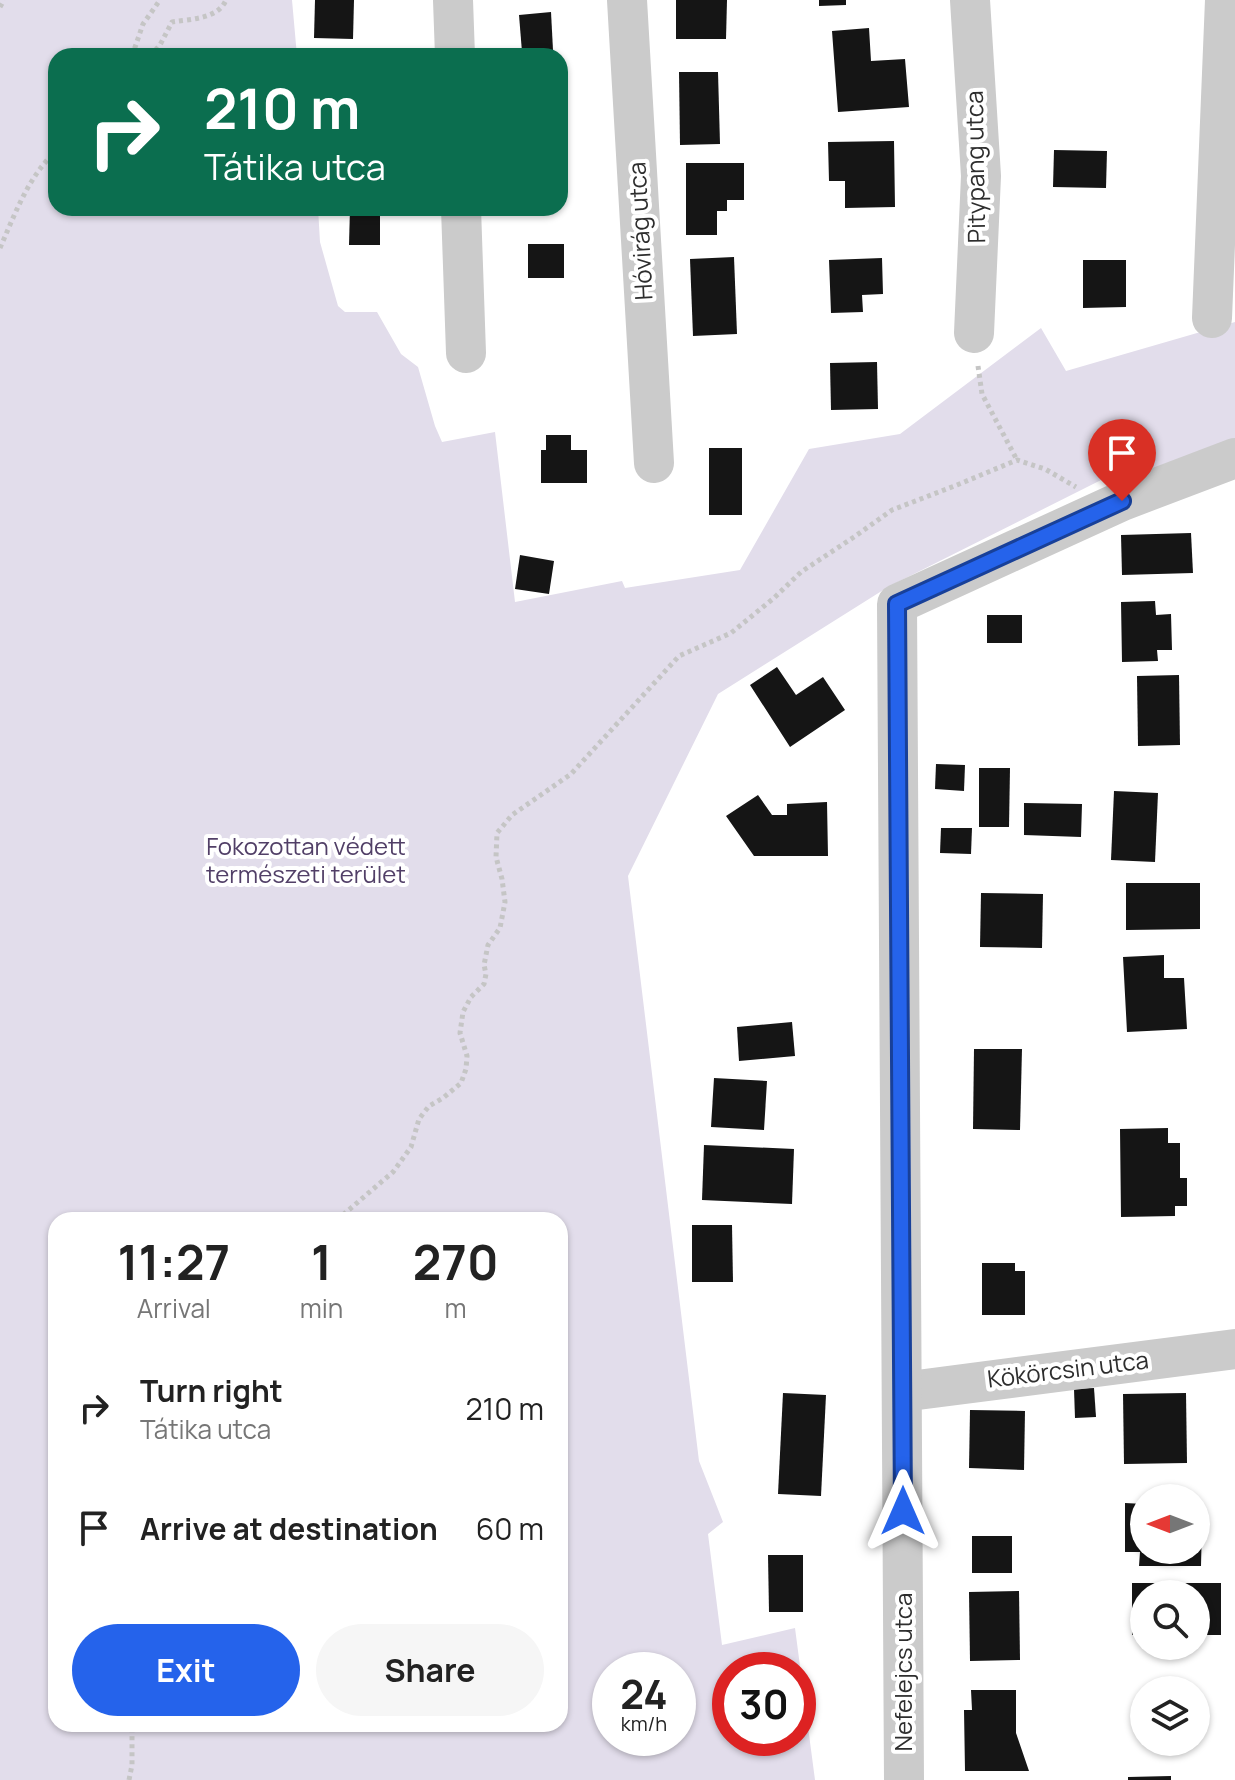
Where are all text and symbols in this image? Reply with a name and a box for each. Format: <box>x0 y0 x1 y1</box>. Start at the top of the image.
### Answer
text: 210 m <box>204 69 360 146</box>
icon: right <box>72 80 176 184</box>
street label: Pitypang utca <box>957 90 992 244</box>
text: Tátika utca <box>204 142 386 191</box>
street label: Hóvirág utca <box>619 161 660 301</box>
pin <box>1088 419 1156 501</box>
icon: arrive <box>1100 431 1144 475</box>
park label: Fokozottan védett természeti terület <box>206 829 406 890</box>
text: 11:27 <box>117 1229 230 1294</box>
text: 1 <box>311 1229 332 1294</box>
text: 270 <box>413 1229 499 1294</box>
text: Arrival <box>137 1290 211 1326</box>
text: min <box>300 1290 343 1326</box>
text: m <box>445 1290 467 1326</box>
street label: Kökörcsin utca <box>985 1342 1150 1395</box>
text: Turn right <box>140 1370 283 1411</box>
icon: right <box>72 1386 116 1430</box>
text: 210 m <box>465 1388 544 1429</box>
text: Tátika utca <box>140 1411 271 1447</box>
position arrow <box>861 1469 945 1553</box>
north arrow <box>1130 1484 1210 1564</box>
map controls <box>1130 1484 1210 1756</box>
icon: arrive <box>72 1506 116 1550</box>
text: Arrive at destination <box>140 1508 438 1549</box>
text: 60 m <box>476 1508 544 1549</box>
button: search <box>1130 1580 1210 1660</box>
street label: Nefelejcs utca <box>886 1593 919 1751</box>
button: Exit <box>72 1624 300 1716</box>
button: Share <box>316 1624 544 1716</box>
speed limit sign: 30 <box>712 1652 816 1756</box>
text: 24 <box>620 1666 668 1721</box>
button: layers <box>1130 1676 1210 1756</box>
text: km/h <box>621 1710 667 1737</box>

